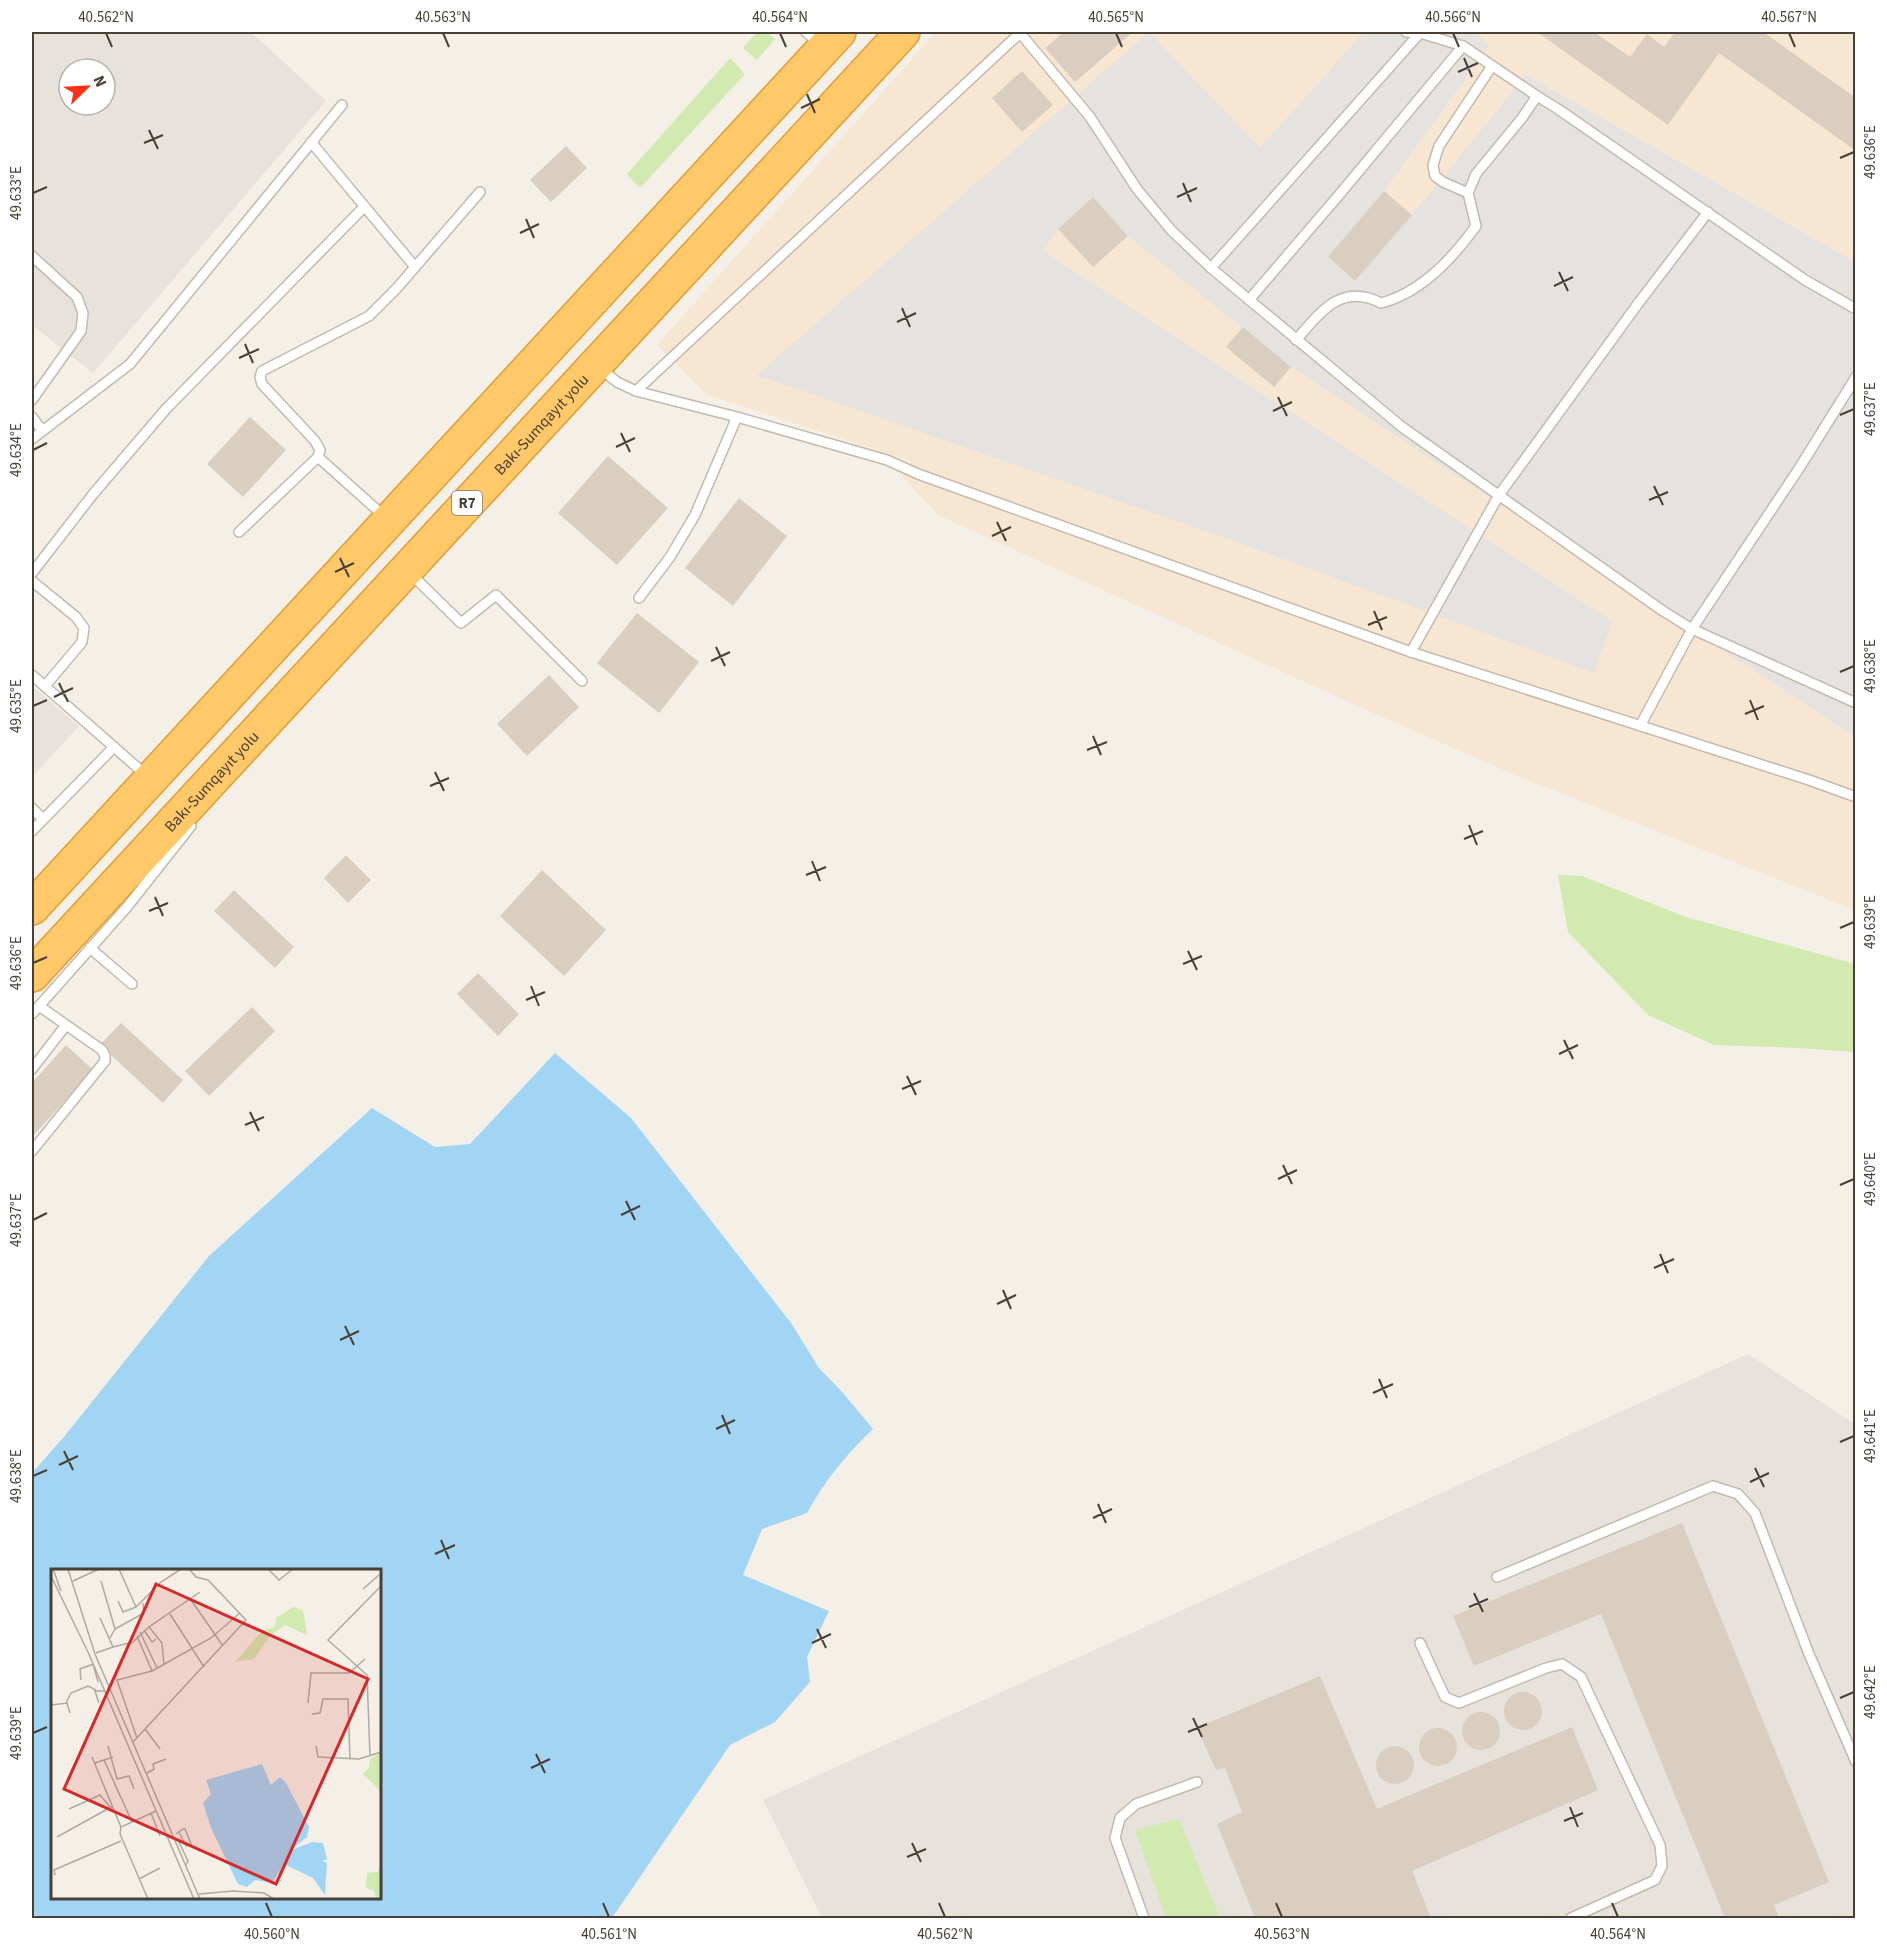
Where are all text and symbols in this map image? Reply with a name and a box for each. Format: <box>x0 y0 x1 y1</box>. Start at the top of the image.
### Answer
text: 40.562°N <box>78 7 134 28</box>
text: 40.563°N <box>415 7 471 28</box>
text: 40.564°N <box>752 7 808 28</box>
text: 40.565°N <box>1088 7 1144 28</box>
text: 40.566°N <box>1425 7 1481 28</box>
text: 40.567°N <box>1761 7 1817 28</box>
north arrow <box>57 57 117 117</box>
text: N <box>88 72 112 91</box>
text: 49.636°E <box>1860 125 1881 179</box>
text: 49.633°E <box>6 166 27 220</box>
street label: Bakı-Sumqayıt yolu <box>489 369 594 480</box>
text: 49.637°E <box>1860 382 1881 436</box>
text: 49.634°E <box>6 423 27 477</box>
road number: R7 <box>452 491 482 515</box>
text: 49.638°E <box>1860 639 1881 693</box>
text: 49.635°E <box>6 679 27 733</box>
street label: Bakı-Sumqayıt yolu <box>159 726 264 837</box>
text: 49.639°E <box>1860 895 1881 949</box>
text: 49.636°E <box>6 936 27 990</box>
text: 49.640°E <box>1860 1152 1881 1206</box>
text: 49.637°E <box>6 1193 27 1247</box>
text: 49.641°E <box>1860 1409 1881 1463</box>
text: 49.638°E <box>6 1449 27 1503</box>
inset map <box>51 1569 381 1899</box>
text: 49.642°E <box>1860 1665 1881 1719</box>
text: 49.639°E <box>6 1706 27 1760</box>
text: 40.560°N <box>244 1924 300 1945</box>
text: 40.561°N <box>581 1924 637 1945</box>
text: 40.562°N <box>917 1924 973 1945</box>
text: 40.563°N <box>1254 1924 1310 1945</box>
text: 40.564°N <box>1590 1924 1646 1945</box>

